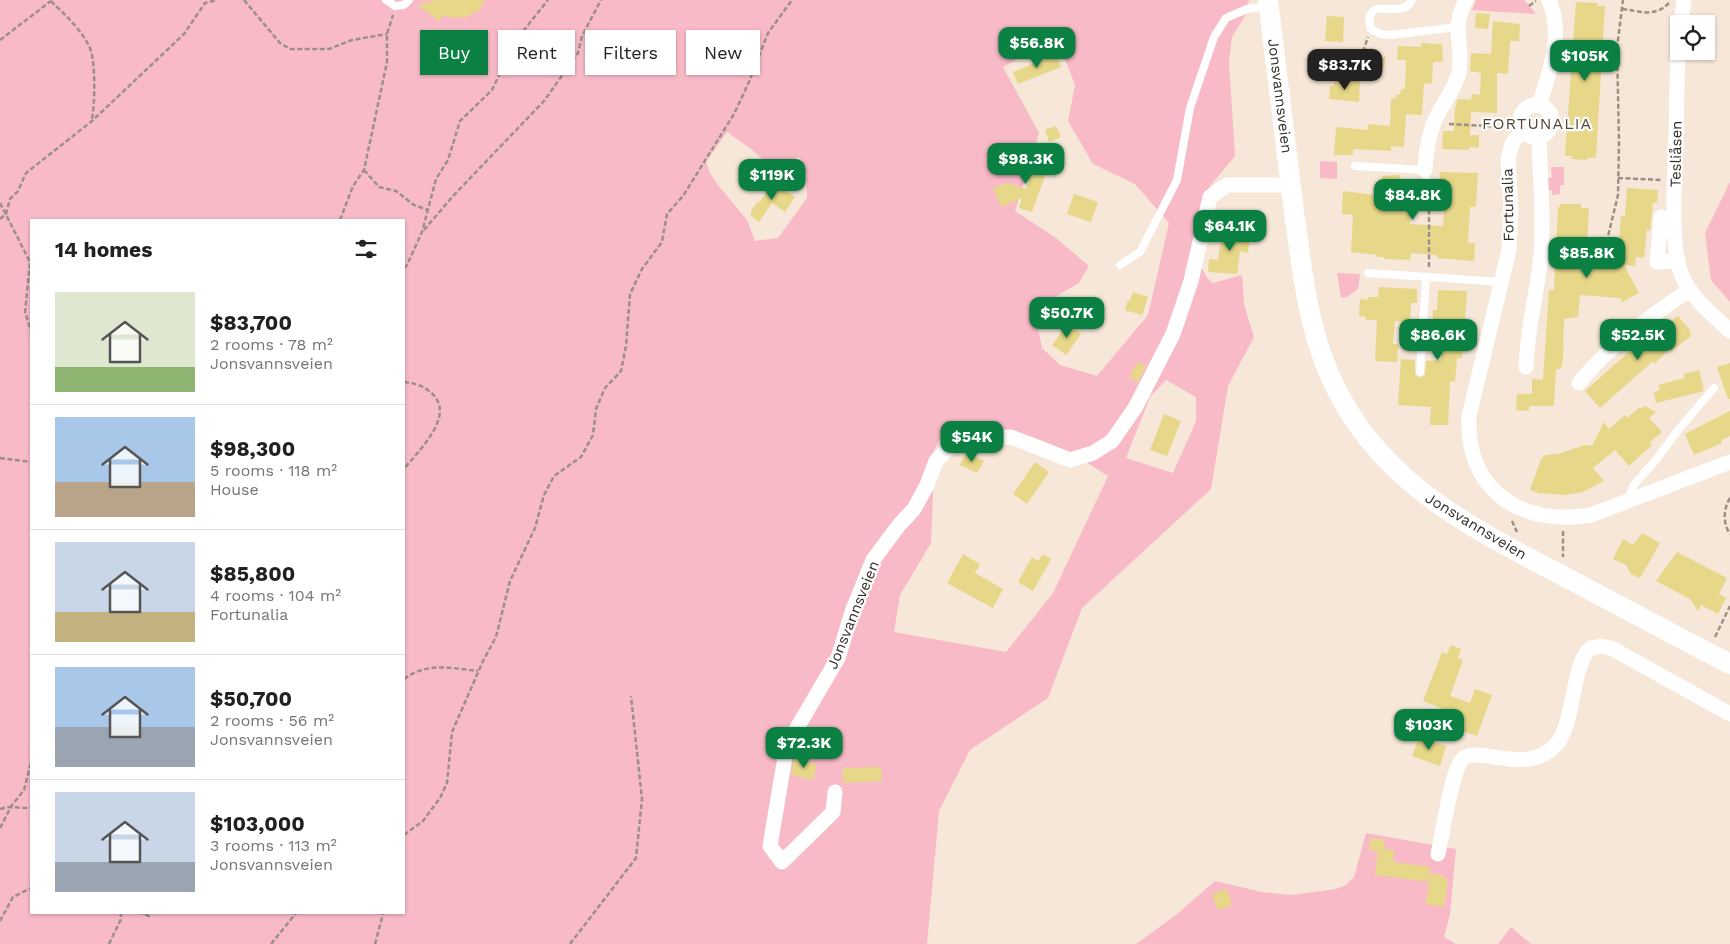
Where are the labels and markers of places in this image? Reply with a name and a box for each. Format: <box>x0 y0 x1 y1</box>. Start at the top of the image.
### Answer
pin: $56.8K <box>996 27 1078 69</box>
pin: $105K <box>1550 39 1620 82</box>
pin: $83.7K <box>1304 48 1386 91</box>
pin: $98.3K <box>985 142 1067 185</box>
pin: $119K <box>737 158 807 201</box>
pin: $84.8K <box>1372 178 1454 221</box>
pin: $64.1K <box>1189 210 1271 252</box>
pin: $85.8K <box>1546 236 1628 279</box>
pin: $50.7K <box>1026 296 1108 339</box>
pin: $86.6K <box>1397 318 1479 361</box>
pin: $52.5K <box>1597 318 1679 361</box>
pin: $54K <box>942 420 1002 463</box>
pin: $103K <box>1394 708 1464 751</box>
pin: $72.3K <box>763 726 845 769</box>

